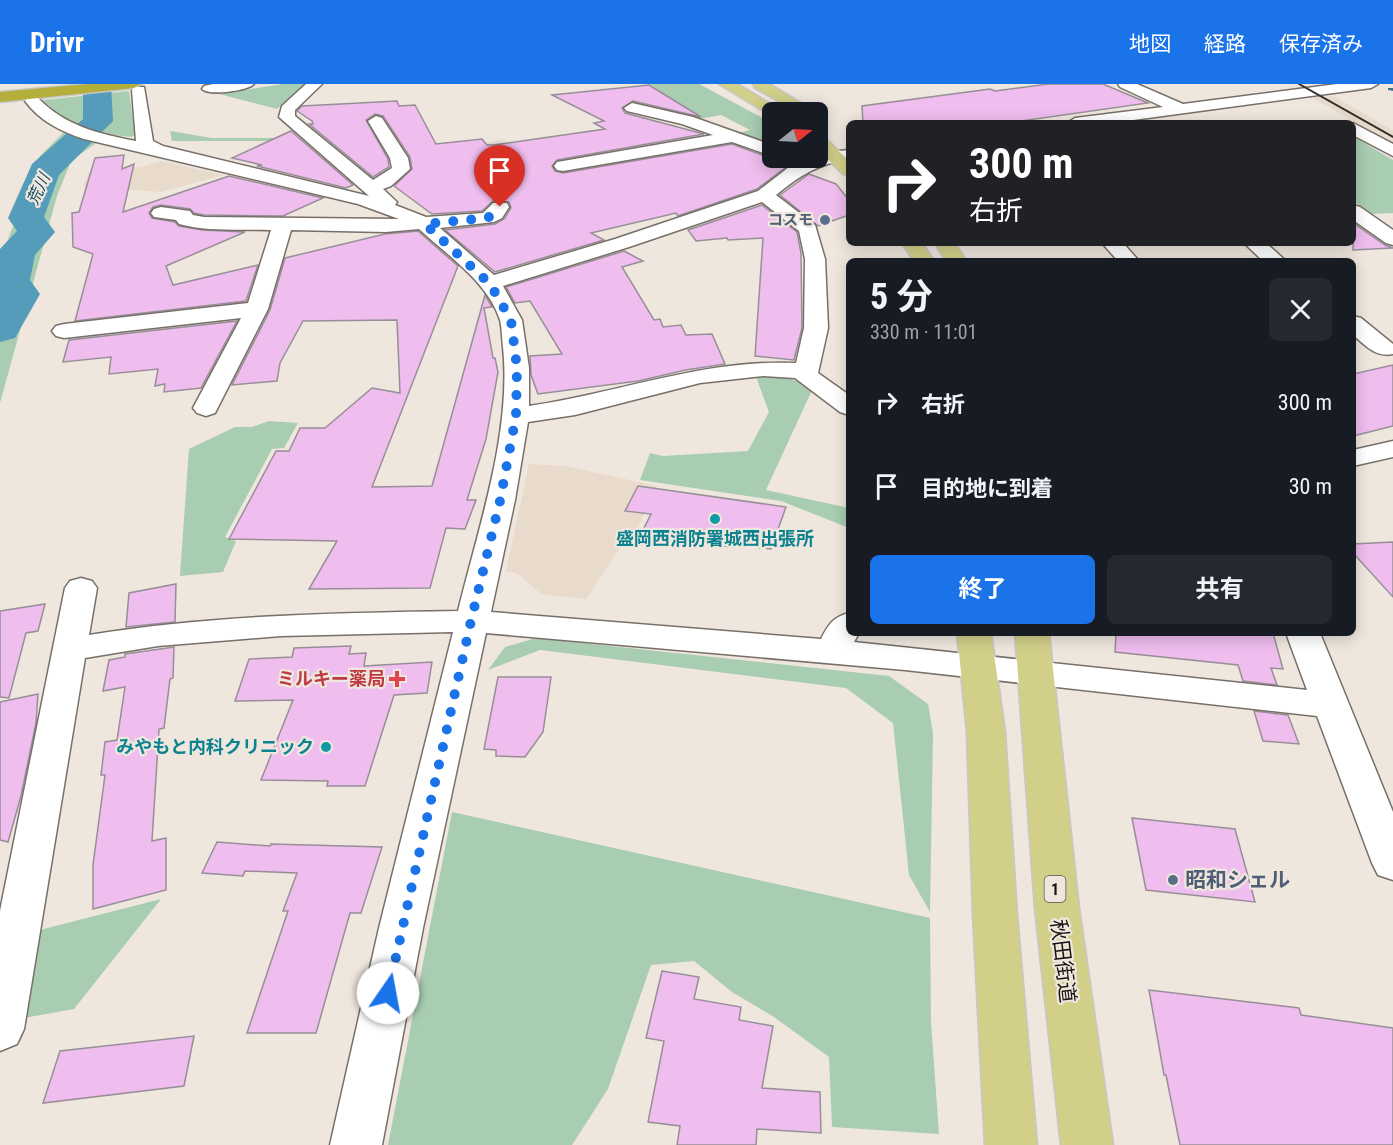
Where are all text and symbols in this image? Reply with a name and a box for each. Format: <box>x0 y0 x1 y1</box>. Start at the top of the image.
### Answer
text: Drivr <box>30 26 84 59</box>
text: 地図 <box>1129 32 1171 56</box>
text: 経路 <box>1204 32 1246 56</box>
text: 保存済み <box>1279 32 1363 56</box>
north arrow <box>762 102 828 168</box>
map controls <box>762 102 828 168</box>
text: 300 m <box>969 139 1074 188</box>
icon: right <box>870 144 948 222</box>
pin <box>474 145 525 207</box>
icon: arrive <box>483 154 516 187</box>
water label: 荒川 <box>23 169 55 208</box>
text: 右折 <box>969 195 1023 227</box>
place label: コスモ <box>768 211 813 229</box>
marker: コスモ <box>818 213 832 227</box>
text: 5 分 <box>870 276 933 318</box>
button: close <box>1269 278 1332 341</box>
text: 330 m · 11:01 <box>870 320 977 344</box>
icon: right <box>870 386 903 419</box>
text: 300 m <box>1278 390 1332 415</box>
text: 右折 <box>921 392 965 417</box>
icon: arrive <box>870 470 903 503</box>
text: 30 m <box>1289 474 1332 499</box>
text: 目的地に到着 <box>921 476 1053 501</box>
marker: 盛岡西消防署城西出張所 <box>708 512 722 526</box>
place label: 盛岡西消防署城西出張所 <box>616 528 814 549</box>
button: 終了 <box>870 555 1095 624</box>
button: 共有 <box>1107 555 1332 624</box>
place label: ミルキー薬局 <box>277 668 385 689</box>
marker: ミルキー薬局 <box>390 672 404 686</box>
place label: みやもと内科クリニック <box>116 736 314 757</box>
marker: みやもと内科クリニック <box>319 740 333 754</box>
place label: 昭和シェル <box>1185 868 1290 892</box>
marker: 昭和シェル <box>1166 873 1180 887</box>
road number: 1 <box>1044 876 1066 902</box>
street label: 秋田街道 <box>1046 918 1080 1004</box>
position arrow <box>356 961 420 1025</box>

